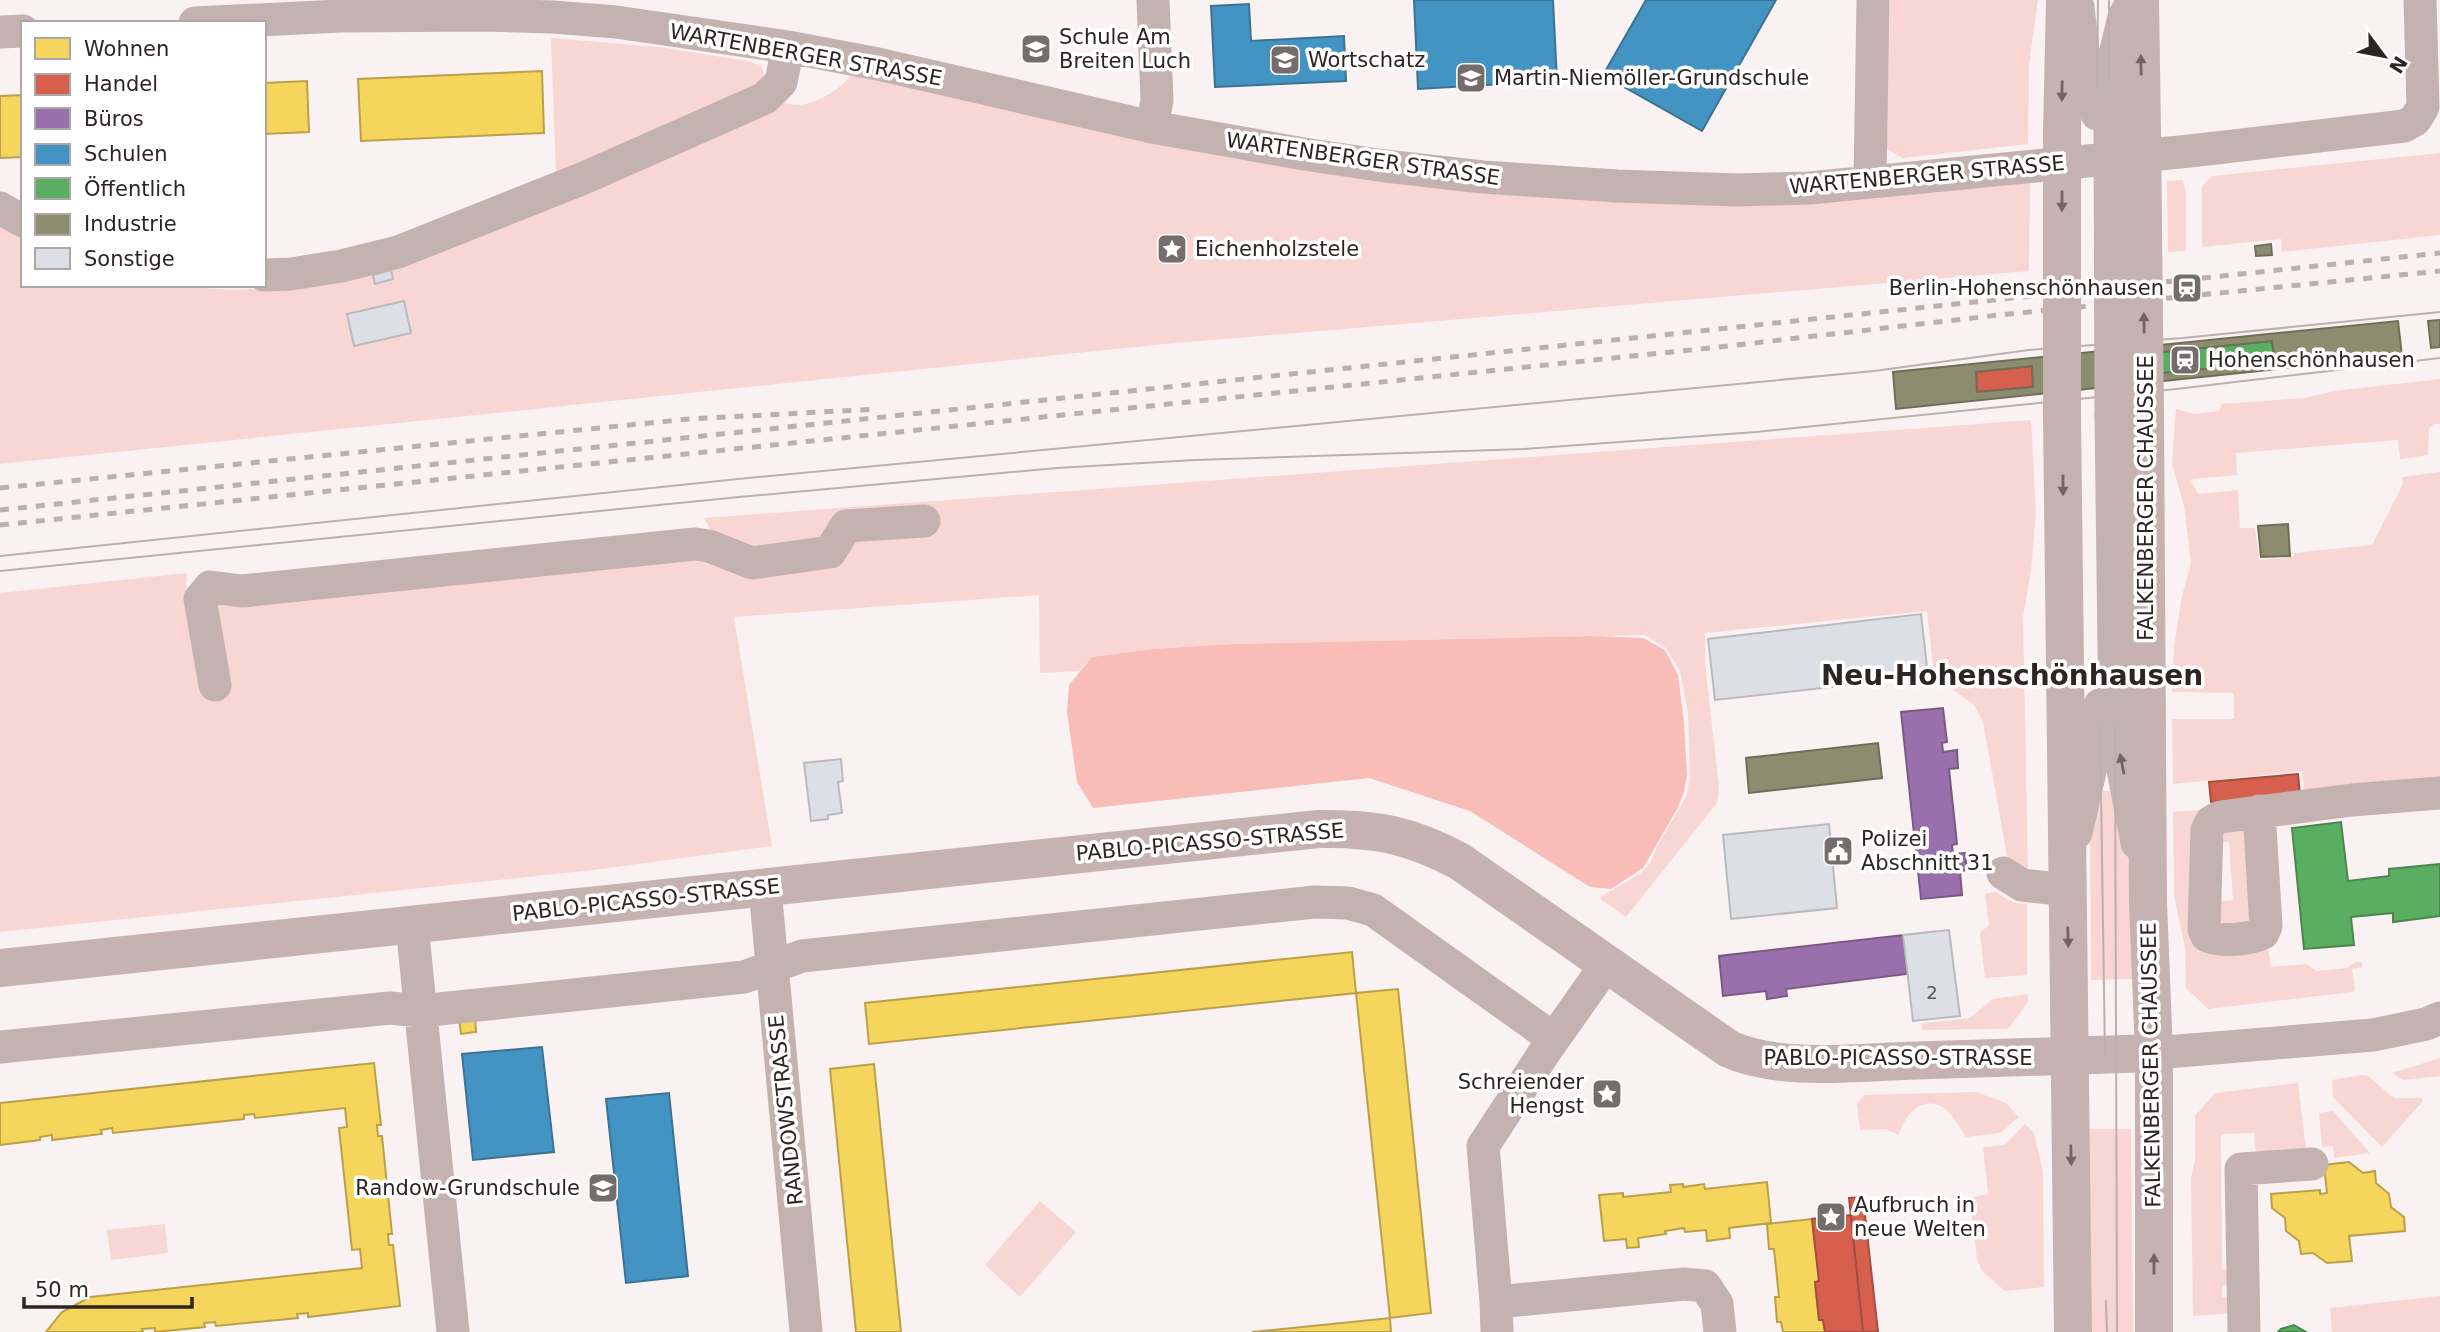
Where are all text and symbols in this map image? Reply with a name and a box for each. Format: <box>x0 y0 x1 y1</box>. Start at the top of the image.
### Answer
street label: WARTENBERGER STRASSE <box>668 19 944 91</box>
legend <box>21 21 266 287</box>
north arrow <box>2349 21 2419 91</box>
place label: Schule Am Breiten Luch <box>1059 25 1191 73</box>
school or university icon: Schule Am Breiten Luch <box>1019 32 1053 66</box>
text: Wohnen <box>84 37 169 61</box>
school or university icon: Wortschatz <box>1268 43 1302 77</box>
place label: Wortschatz <box>1308 48 1425 72</box>
text: N <box>2385 52 2412 78</box>
one-way arrow <box>2135 54 2147 76</box>
school or university icon: Martin-Niemöller-Grundschule <box>1454 61 1488 95</box>
place label: Martin-Niemöller-Grundschule <box>1494 66 1809 90</box>
text: Handel <box>84 72 158 96</box>
one-way arrow <box>2057 80 2068 102</box>
text: Büros <box>84 107 144 131</box>
street label: WARTENBERGER STRASSE <box>1225 128 1501 190</box>
text: Schulen <box>84 142 168 166</box>
street label: WARTENBERGER STRASSE <box>1788 151 2066 199</box>
text: Öffentlich <box>84 176 186 201</box>
one-way arrow <box>2056 190 2068 212</box>
text: Industrie <box>84 212 177 236</box>
place icon: Eichenholzstele <box>1155 232 1189 266</box>
place label: Eichenholzstele <box>1195 237 1359 261</box>
text: Sonstige <box>84 247 175 271</box>
station icon: Berlin-Hohenschönhausen <box>2170 271 2204 305</box>
place label: Berlin-Hohenschönhausen <box>1889 276 2164 300</box>
one-way arrow <box>2138 312 2150 334</box>
station icon: Hohenschönhausen <box>2168 343 2202 377</box>
place label: Hohenschönhausen <box>2208 348 2415 372</box>
street label: FALKENBERGER CHAUSSEE <box>2134 355 2158 641</box>
one-way arrow <box>2057 474 2069 496</box>
district label: Neu-Hohenschönhausen <box>1821 659 2203 692</box>
one-way arrow <box>2116 753 2127 775</box>
street label: PABLO-PICASSO-STRASSE <box>1075 818 1345 866</box>
place label: Polizei Abschnitt 31 <box>1861 827 1994 875</box>
public building icon: Polizei Abschnitt 31 <box>1821 834 1855 868</box>
street label: PABLO-PICASSO-STRASSE <box>511 874 781 926</box>
street label: FALKENBERGER CHAUSSEE <box>2137 922 2165 1208</box>
one-way arrow <box>2062 926 2074 948</box>
house number: 2 <box>1926 982 1938 1003</box>
street label: RANDOWSTRASSE <box>764 1014 808 1206</box>
street label: PABLO-PICASSO-STRASSE <box>1763 1046 2033 1070</box>
place label: Schreiender Hengst <box>1458 1070 1584 1118</box>
place icon: Schreiender Hengst <box>1590 1077 1624 1111</box>
one-way arrow <box>2065 1145 2077 1167</box>
school or university icon: Randow-Grundschule <box>586 1171 620 1205</box>
place label: Randow-Grundschule <box>355 1176 580 1200</box>
place label: Aufbruch in neue Welten <box>1854 1193 1986 1241</box>
place icon: Aufbruch in neue Welten <box>1814 1200 1848 1234</box>
one-way arrow <box>2148 1253 2160 1275</box>
scale bar <box>24 1266 192 1310</box>
text: 50 m <box>35 1278 89 1302</box>

